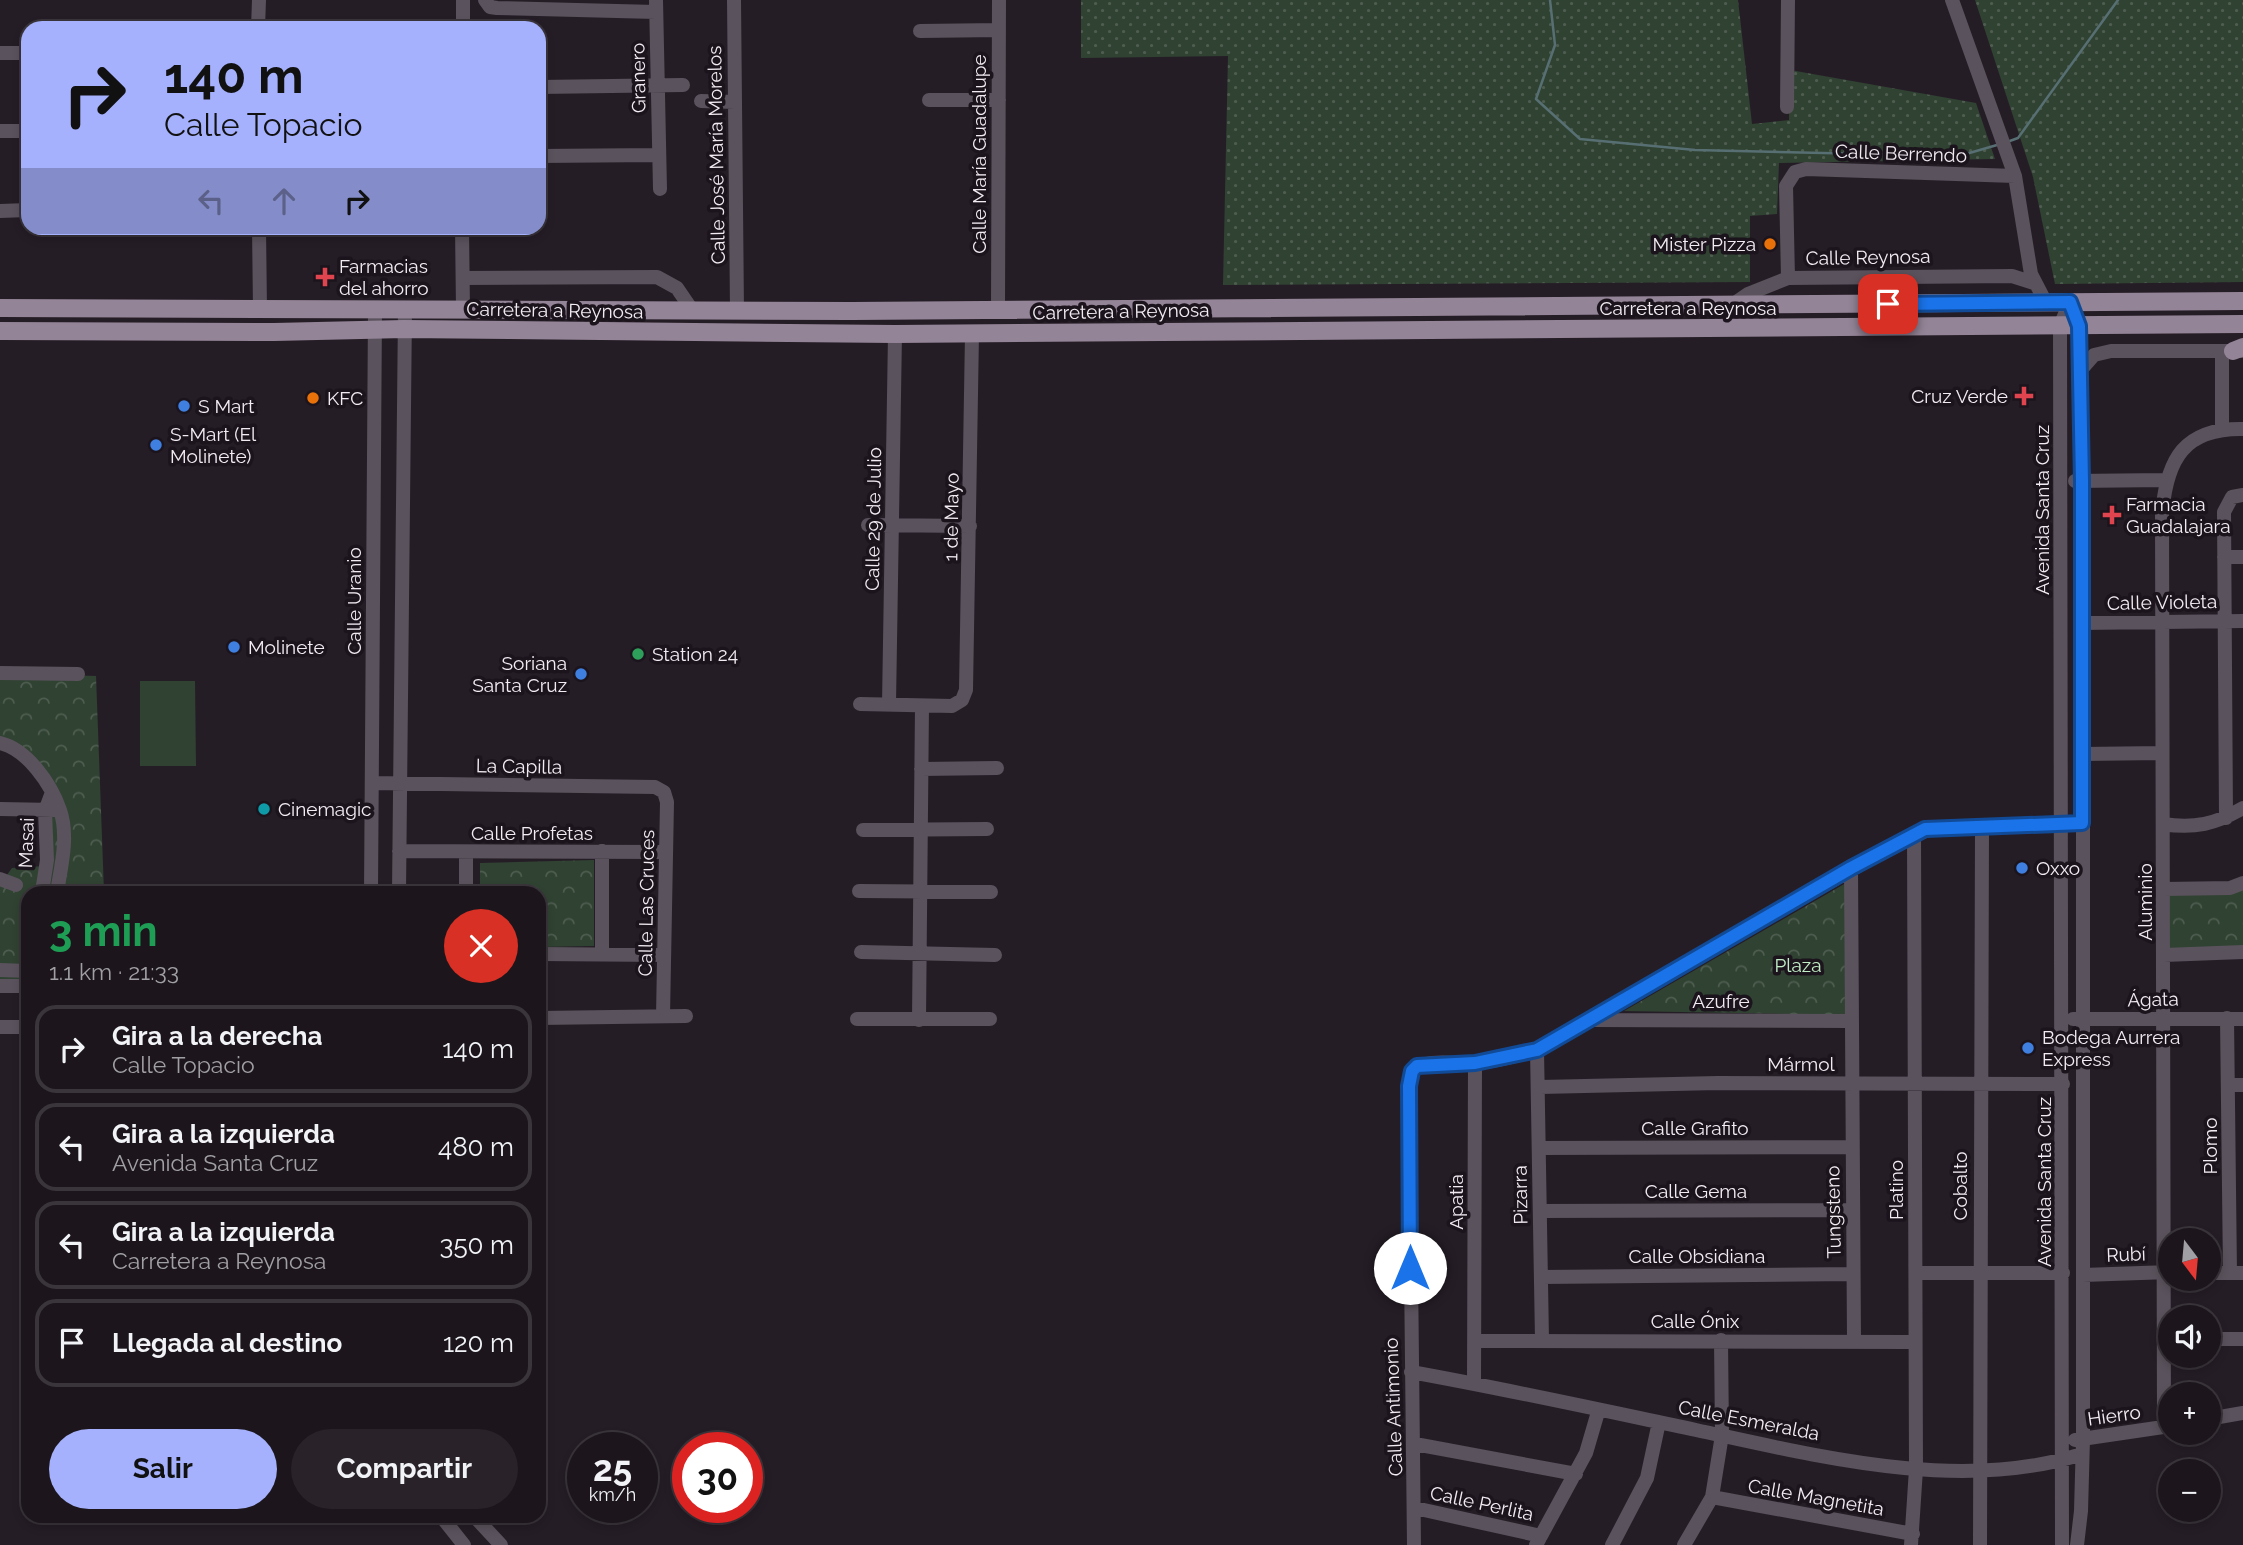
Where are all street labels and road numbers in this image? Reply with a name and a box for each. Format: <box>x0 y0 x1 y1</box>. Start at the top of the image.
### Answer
street label: Granero <box>626 43 650 113</box>
street label: Calle José María Morelos <box>703 46 729 264</box>
street label: Calle María Guadalupe <box>968 54 990 254</box>
street label: Calle Berrendo <box>1835 140 1967 166</box>
street label: Calle Reynosa <box>1805 245 1931 269</box>
street label: Carretera a Reynosa <box>466 297 644 323</box>
street label: Carretera a Reynosa <box>1599 297 1777 319</box>
street label: Carretera a Reynosa <box>1032 298 1210 324</box>
street label: Avenida Santa Cruz <box>2031 425 2053 595</box>
street label: Calle 29 de Julio <box>861 447 885 591</box>
street label: 1 de Mayo <box>939 472 963 562</box>
street label: Calle Uranio <box>343 547 365 655</box>
street label: Calle Violeta <box>2107 590 2217 614</box>
street label: La Capilla <box>476 754 562 778</box>
street label: Masai <box>14 817 38 869</box>
street label: Calle Profetas <box>471 822 593 844</box>
street label: Calle Las Cruces <box>634 829 658 977</box>
street label: Aluminio <box>2134 863 2156 941</box>
street label: Ágata <box>2127 988 2179 1010</box>
street label: Azufre <box>1692 990 1750 1012</box>
street label: Mármol <box>1767 1053 1836 1075</box>
street label: Avenida Santa Cruz <box>2033 1097 2055 1267</box>
street label: Calle Grafito <box>1641 1117 1749 1139</box>
street label: Plomo <box>2199 1117 2221 1175</box>
street label: Cobalto <box>1949 1151 1971 1221</box>
street label: Platino <box>1885 1160 1907 1220</box>
street label: Pizarra <box>1508 1165 1532 1225</box>
street label: Tungsteno <box>1821 1165 1845 1259</box>
street label: Apatia <box>1445 1174 1467 1230</box>
street label: Calle Gema <box>1645 1180 1747 1202</box>
street label: Rubí <box>2106 1242 2147 1266</box>
street label: Calle Obsidiana <box>1629 1245 1765 1267</box>
street label: Calle Ónix <box>1651 1310 1740 1332</box>
street label: Calle Antimonio <box>1380 1337 1406 1477</box>
street label: Calle Esmeralda <box>1677 1396 1821 1444</box>
street label: Hierro <box>2086 1400 2142 1430</box>
street label: Calle Magnetita <box>1746 1474 1886 1520</box>
street label: Calle Perlita <box>1428 1481 1536 1525</box>

